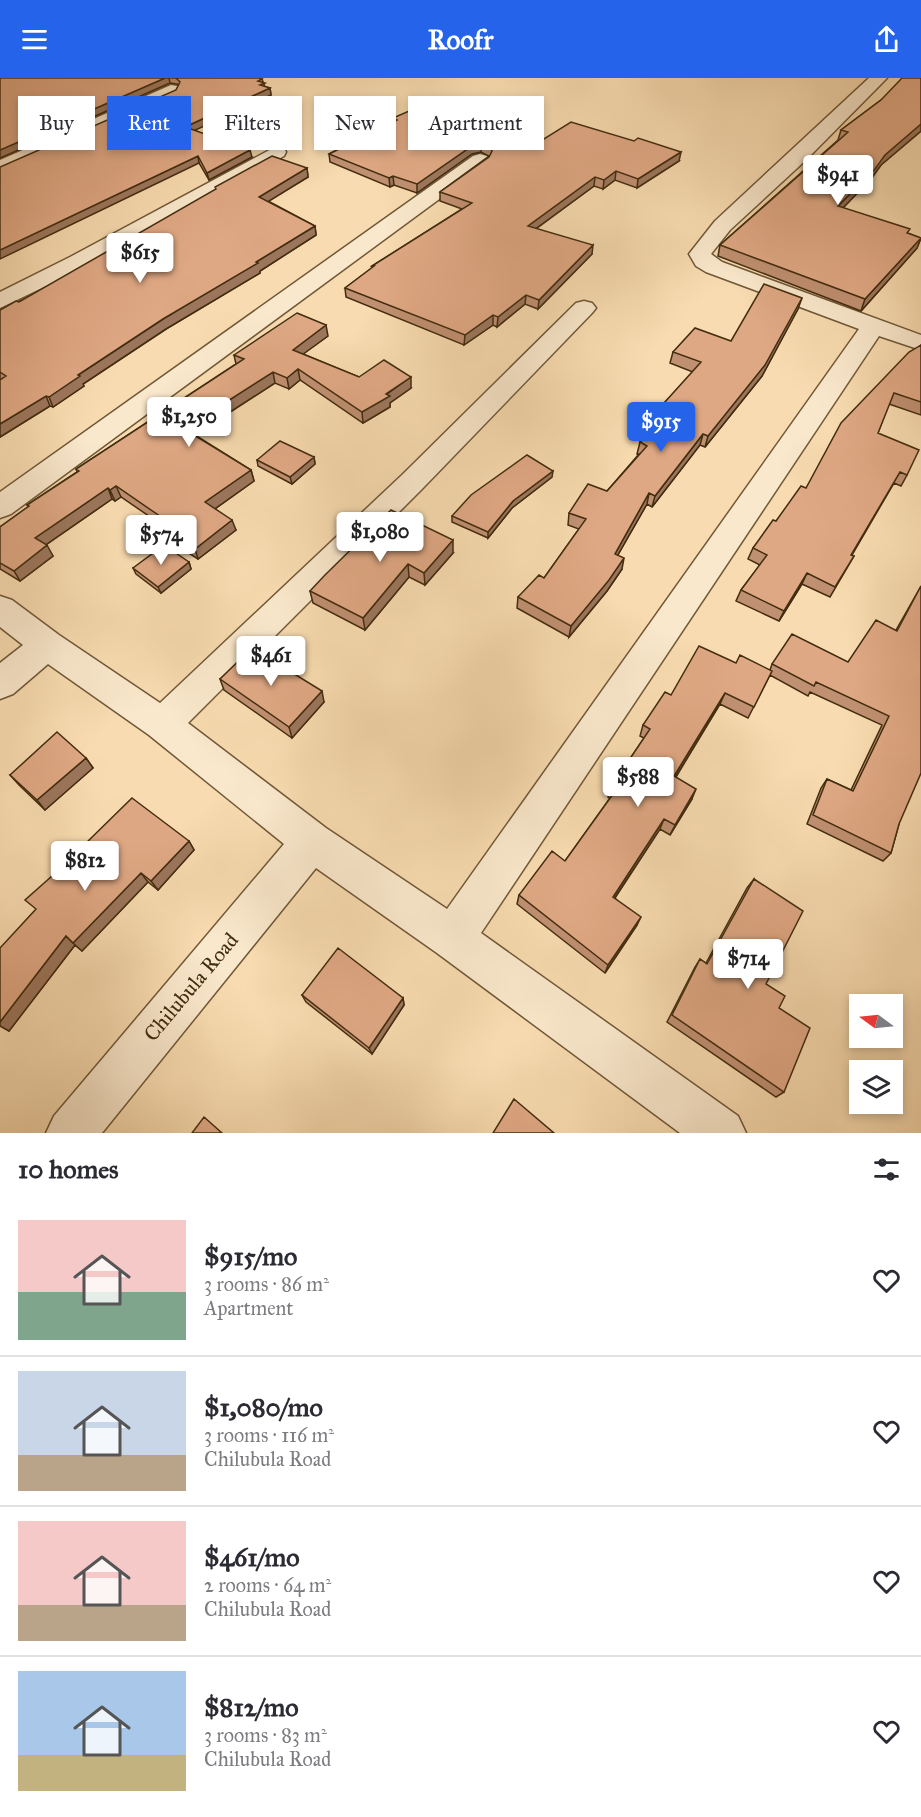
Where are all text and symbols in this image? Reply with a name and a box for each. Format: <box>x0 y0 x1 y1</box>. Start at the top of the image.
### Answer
icon: menu <box>18 23 51 56</box>
text: Roofr <box>428 23 493 56</box>
icon: share <box>870 23 903 56</box>
chip: Buy <box>18 96 95 150</box>
chip: Rent <box>107 96 191 150</box>
chip: Filters <box>203 96 302 150</box>
chip: New <box>314 96 396 150</box>
chip: Apartment <box>408 96 544 150</box>
pin: $941 <box>802 155 874 206</box>
text: $941 <box>817 162 859 186</box>
pin: $615 <box>104 233 176 284</box>
text: $615 <box>120 240 160 264</box>
pin: $1,250 <box>140 397 238 448</box>
pin: $915 <box>625 402 697 453</box>
text: $1,250 <box>161 404 217 428</box>
text: $915 <box>641 409 681 433</box>
pin: $1,080 <box>331 512 429 563</box>
pin: $574 <box>125 515 197 566</box>
text: $1,080 <box>351 519 409 543</box>
text: $574 <box>140 522 182 546</box>
pin: $461 <box>235 636 307 687</box>
text: $461 <box>250 643 292 667</box>
pin: $588 <box>602 757 674 808</box>
text: $588 <box>617 764 659 788</box>
pin: $812 <box>49 841 121 892</box>
text: $812 <box>65 848 105 872</box>
street label: Chilubula Road <box>138 927 244 1047</box>
pin: $714 <box>712 939 784 990</box>
text: $714 <box>727 946 769 970</box>
north arrow <box>849 994 903 1048</box>
map controls <box>849 994 903 1114</box>
button: layers <box>849 1060 903 1114</box>
text: 10 homes <box>18 1153 119 1185</box>
icon: filters <box>870 1153 903 1186</box>
text: $915/mo <box>204 1240 297 1272</box>
icon: home <box>66 1244 138 1316</box>
icon: heart <box>870 1264 903 1297</box>
text: 3 rooms · 86 m² <box>204 1272 329 1296</box>
text: Apartment <box>204 1296 293 1320</box>
text: $1,080/mo <box>204 1391 323 1423</box>
icon: home <box>66 1395 138 1467</box>
icon: heart <box>870 1415 903 1448</box>
text: 3 rooms · 116 m² <box>204 1423 334 1447</box>
text: Chilubula Road <box>204 1447 331 1471</box>
text: $461/mo <box>204 1541 300 1573</box>
icon: home <box>66 1545 138 1617</box>
icon: heart <box>870 1565 903 1598</box>
text: 2 rooms · 64 m² <box>204 1573 331 1597</box>
text: Chilubula Road <box>204 1597 331 1621</box>
text: $812/mo <box>204 1691 299 1723</box>
icon: home <box>66 1695 138 1767</box>
icon: heart <box>870 1715 903 1748</box>
text: 3 rooms · 83 m² <box>204 1723 327 1747</box>
text: Chilubula Road <box>204 1747 331 1771</box>

